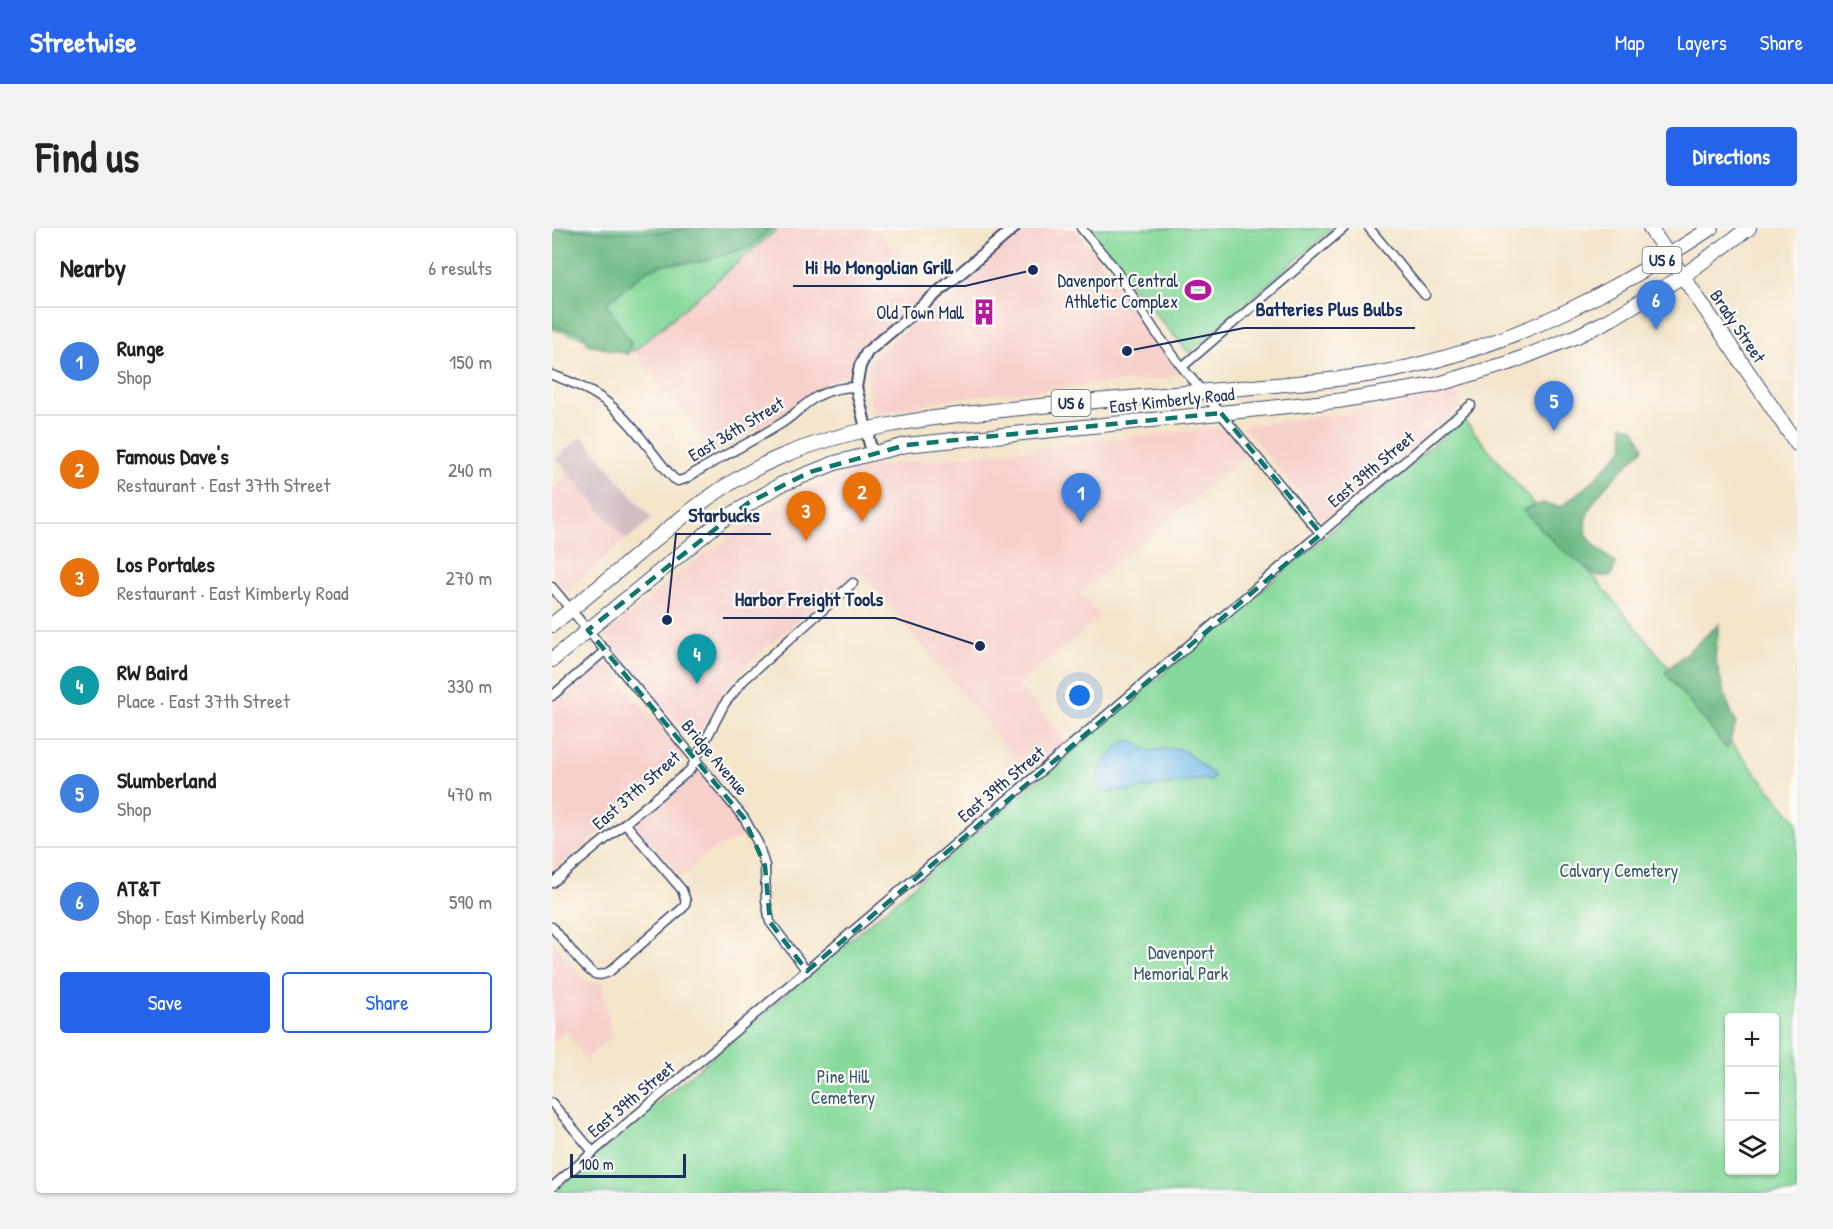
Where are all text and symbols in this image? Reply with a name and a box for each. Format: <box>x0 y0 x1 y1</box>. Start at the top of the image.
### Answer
text: Streetwise <box>30 23 136 61</box>
text: Map <box>1615 28 1644 57</box>
text: Layers <box>1677 28 1727 57</box>
text: Share <box>1760 28 1803 57</box>
button: Directions <box>1666 127 1797 186</box>
text: Find us <box>36 128 139 185</box>
road number: US 6 <box>1642 247 1682 273</box>
callout: Hi Ho Mongolian Grill <box>793 248 965 286</box>
text: Nearby <box>60 250 126 285</box>
text: Hi Ho Mongolian Grill <box>805 253 954 281</box>
text: 6 results <box>428 254 492 281</box>
place label: Davenport Central Athletic Complex <box>1058 268 1178 314</box>
sports icon: Davenport Central Athletic Complex <box>1183 275 1213 305</box>
pin: 6 <box>1636 280 1676 330</box>
street label: Brady Street <box>1704 284 1772 368</box>
callout: Batteries Plus Bulbs <box>1244 290 1415 328</box>
text: Batteries Plus Bulbs <box>1256 295 1403 322</box>
building icon: Old Town Mall <box>969 297 999 327</box>
place label: Old Town Mall <box>876 300 964 325</box>
text: Runge <box>117 333 164 363</box>
text: 1 <box>76 348 83 375</box>
text: 150 m <box>449 348 492 375</box>
text: Shop <box>117 363 151 390</box>
street label: East Kimberly Road <box>1108 381 1236 419</box>
pin: 5 <box>1534 382 1574 431</box>
street label: East 36th Street <box>684 390 789 467</box>
road number: US 6 <box>1052 390 1090 416</box>
street label: East 39th Street <box>1322 425 1421 513</box>
text: Famous Dave's <box>117 441 229 471</box>
text: 2 <box>75 456 84 483</box>
text: 240 m <box>448 456 492 483</box>
text: Restaurant · East 37th Street <box>117 471 330 498</box>
pin: 2 <box>842 472 882 522</box>
pin: 1 <box>1062 474 1100 523</box>
pin: 3 <box>786 492 826 541</box>
callout: Starbucks <box>676 496 771 534</box>
text: Starbucks <box>688 501 760 528</box>
text: Los Portales <box>117 549 215 579</box>
text: 3 <box>75 564 84 591</box>
text: 270 m <box>446 564 492 591</box>
text: Restaurant · East Kimberly Road <box>117 579 349 606</box>
callout: Harbor Freight Tools <box>723 580 895 618</box>
text: Harbor Freight Tools <box>735 585 884 613</box>
pin: 4 <box>678 634 716 684</box>
text: RW Baird <box>117 657 187 687</box>
text: 4 <box>76 672 83 699</box>
text: 330 m <box>447 672 492 699</box>
your location <box>1065 681 1094 710</box>
text: Place · East 37th Street <box>117 687 290 714</box>
street label: Bridge Avenue <box>676 714 754 800</box>
street label: East 39th Street <box>952 740 1051 828</box>
street label: East 37th Street <box>587 744 686 835</box>
text: Slumberland <box>117 765 216 795</box>
text: 5 <box>75 780 84 807</box>
text: 470 m <box>447 780 492 807</box>
text: Shop <box>117 795 151 822</box>
park label: Calvary Cemetery <box>1560 858 1679 883</box>
text: AT&T <box>117 873 160 903</box>
text: 6 <box>76 888 83 915</box>
text: 590 m <box>449 888 492 915</box>
text: Shop · East Kimberly Road <box>117 903 304 930</box>
park label: Davenport Memorial Park <box>1134 940 1229 986</box>
button: Save <box>60 972 270 1033</box>
button: Share <box>282 972 492 1033</box>
map controls <box>1725 1013 1779 1175</box>
button: + <box>1725 1013 1779 1067</box>
street label: East 39th Street <box>582 1055 681 1143</box>
park label: Pine Hill Cemetery <box>811 1064 876 1110</box>
button: − <box>1725 1067 1779 1121</box>
button: layers <box>1725 1121 1779 1175</box>
scale bar <box>570 1151 686 1178</box>
text: 100 m <box>579 1153 614 1175</box>

